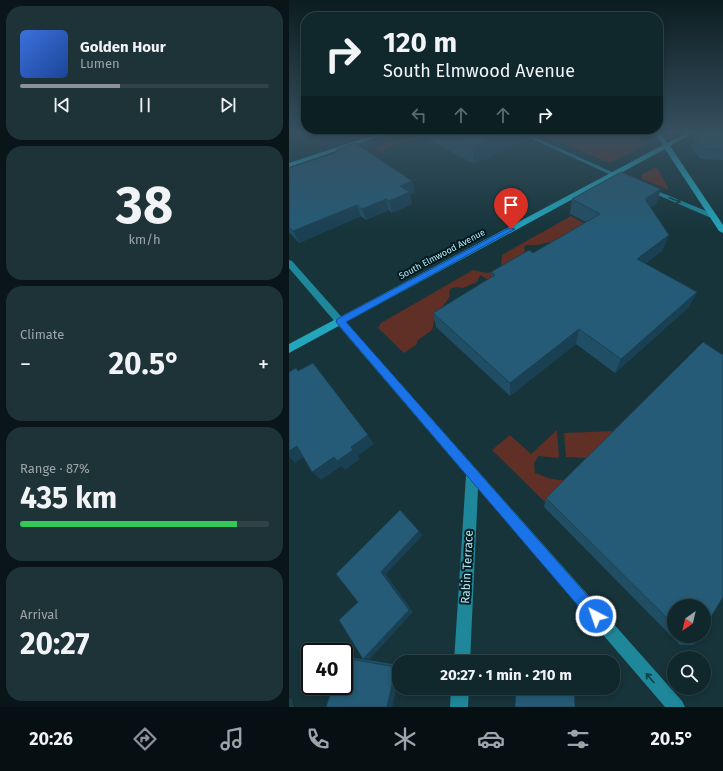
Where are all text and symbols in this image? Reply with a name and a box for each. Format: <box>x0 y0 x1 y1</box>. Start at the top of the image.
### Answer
text: 120 m <box>383 26 457 59</box>
icon: right <box>317 28 369 80</box>
text: Golden Hour <box>80 38 166 56</box>
text: Lumen <box>80 56 120 71</box>
text: South Elmwood Avenue <box>383 60 575 82</box>
icon: previous <box>51 94 73 116</box>
icon: pause <box>134 94 156 116</box>
icon: next <box>217 94 239 116</box>
icon: left <box>408 104 430 126</box>
icon: ahead <box>450 104 472 126</box>
icon: ahead <box>492 104 514 126</box>
icon: right <box>534 104 556 126</box>
text: 38 <box>116 174 173 237</box>
pin <box>494 188 528 229</box>
icon: arrive <box>500 194 522 216</box>
one-way arrow <box>668 196 680 204</box>
street label: South Elmwood Avenue <box>397 227 487 281</box>
text: km/h <box>128 232 161 247</box>
text: Climate <box>20 327 64 342</box>
text: 20.5° <box>109 346 181 382</box>
text: − <box>20 351 31 378</box>
text: + <box>258 351 269 378</box>
text: Range · 87% <box>20 461 90 476</box>
text: 435 km <box>20 480 117 516</box>
street label: Rabin Terrace <box>458 530 476 604</box>
position arrow <box>575 595 617 637</box>
north arrow <box>667 599 711 643</box>
map controls <box>667 599 711 695</box>
text: Arrival <box>20 607 58 622</box>
text: 20:27 <box>20 626 90 662</box>
speed limit sign: 40 <box>301 643 353 695</box>
button: search <box>667 651 711 695</box>
text: 20:27 · 1 min · 210 m <box>440 666 572 684</box>
one-way arrow <box>646 672 655 683</box>
icon: directions <box>131 725 159 753</box>
icon: music <box>218 725 246 753</box>
icon: phone <box>304 725 332 753</box>
icon: climate <box>391 725 419 753</box>
icon: car <box>477 725 505 753</box>
icon: filters <box>564 725 592 753</box>
text: 20:26 <box>29 728 73 750</box>
text: 20.5° <box>650 728 694 750</box>

